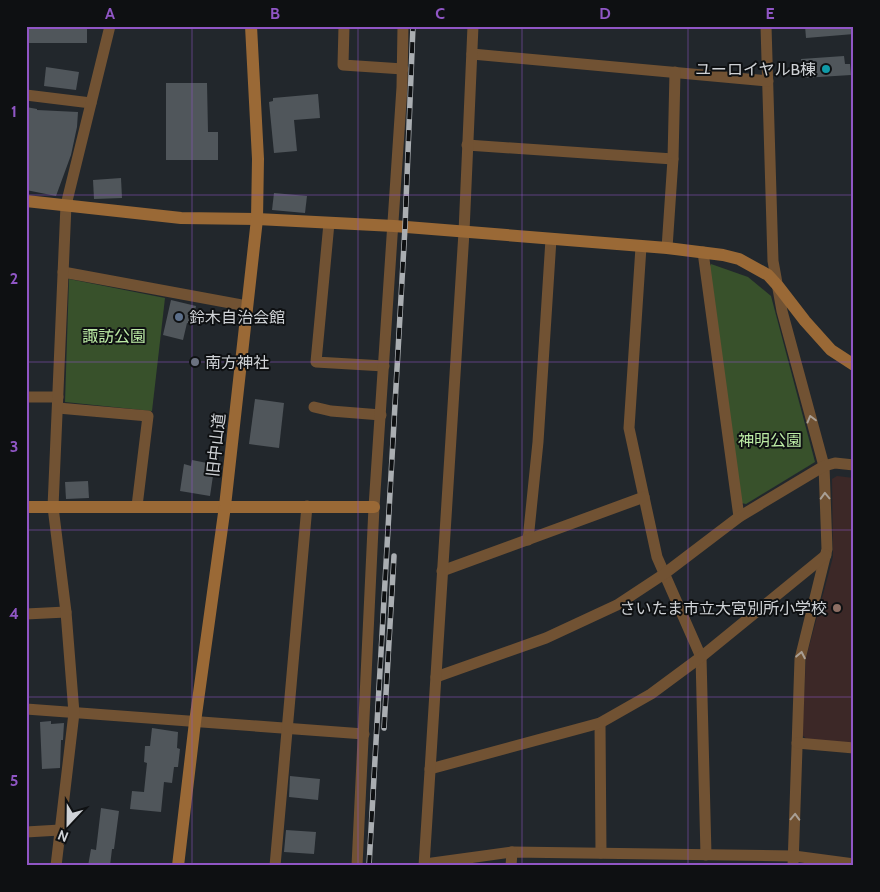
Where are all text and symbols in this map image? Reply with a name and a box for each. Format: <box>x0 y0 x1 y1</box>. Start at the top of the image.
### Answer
text: A <box>105 4 115 23</box>
text: B <box>270 4 280 23</box>
text: C <box>435 4 445 23</box>
text: D <box>599 4 611 23</box>
text: E <box>765 4 775 23</box>
place label: ユーロイヤルB棟 <box>695 60 816 79</box>
marker: ユーロイヤルB棟 <box>820 63 832 75</box>
text: 1 <box>11 102 17 121</box>
text: 2 <box>10 269 18 288</box>
place label: 鈴木自治会館 <box>189 308 285 327</box>
marker: 鈴木自治会館 <box>173 311 185 323</box>
park label: 諏訪公園 <box>82 327 146 346</box>
place label: 南方神社 <box>205 353 269 372</box>
marker: 南方神社 <box>189 356 201 368</box>
street label: 旧中山道 <box>203 412 229 478</box>
one-way arrow <box>807 415 817 424</box>
park label: 神明公園 <box>738 431 802 450</box>
text: 3 <box>10 437 18 456</box>
one-way arrow <box>820 491 830 499</box>
place label: さいたま市立大宮別所小学校 <box>619 599 827 618</box>
marker: さいたま市立大宮別所小学校 <box>831 602 843 614</box>
text: 4 <box>9 604 19 623</box>
one-way arrow <box>796 650 806 659</box>
text: 5 <box>10 771 18 790</box>
north arrow <box>42 800 92 850</box>
one-way arrow <box>790 813 800 820</box>
text: N <box>55 826 71 846</box>

